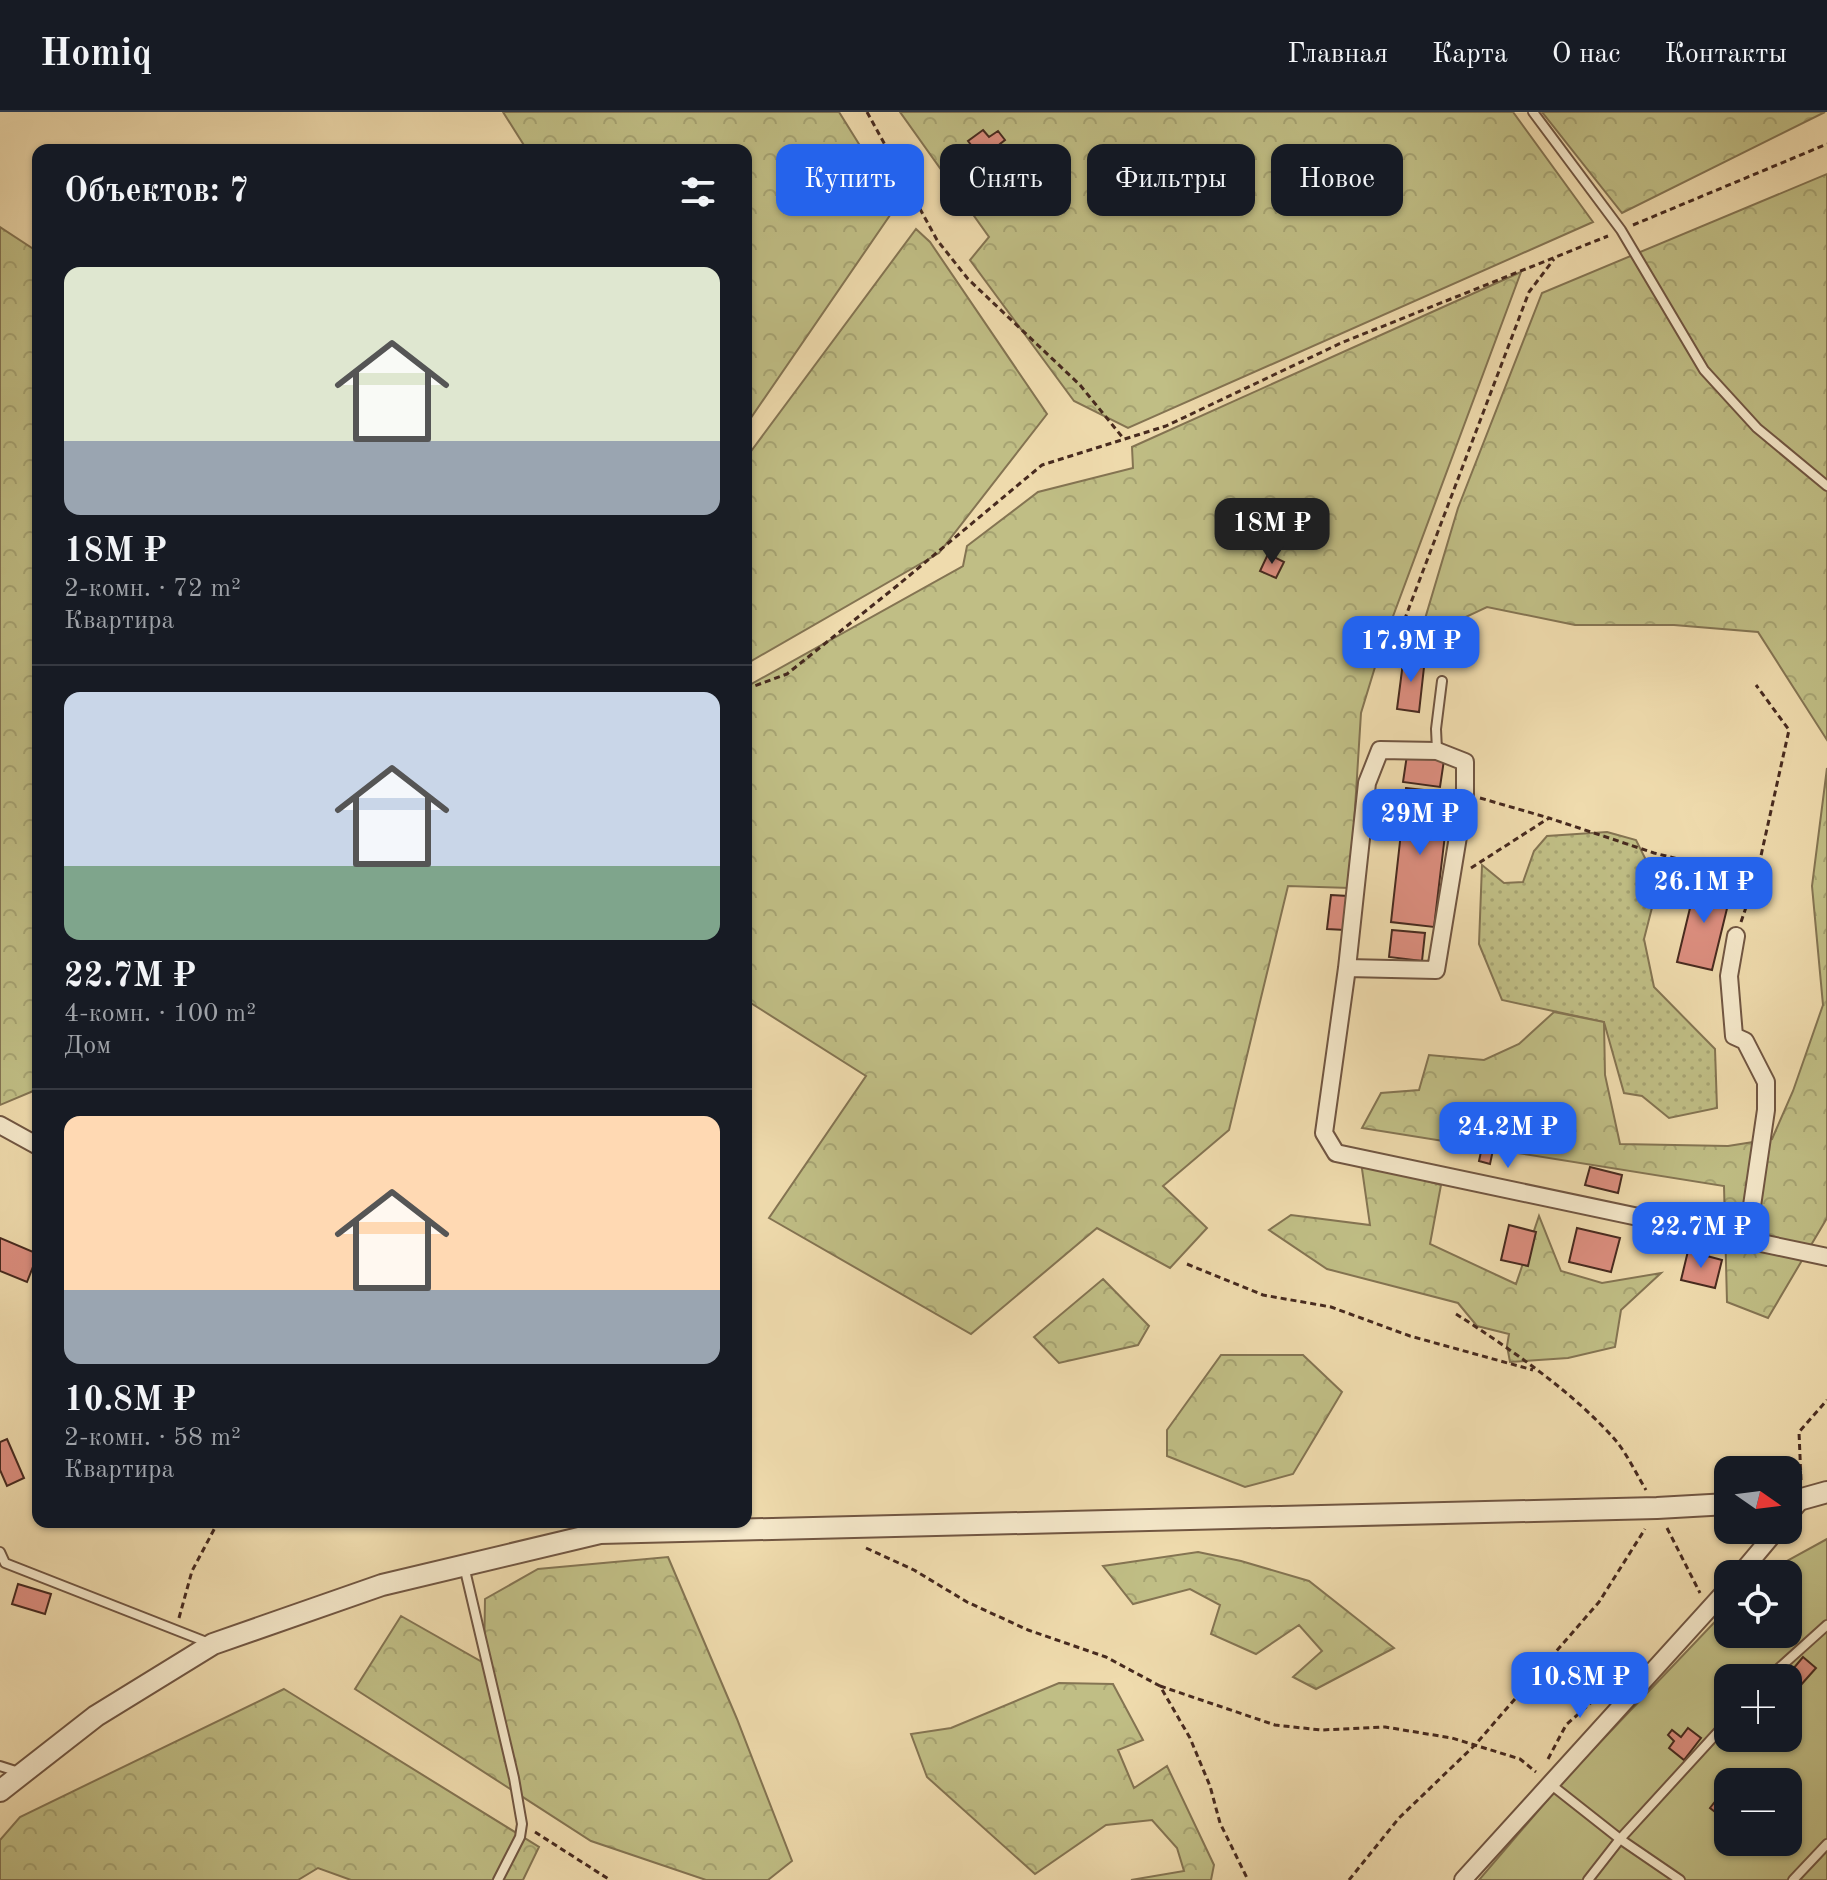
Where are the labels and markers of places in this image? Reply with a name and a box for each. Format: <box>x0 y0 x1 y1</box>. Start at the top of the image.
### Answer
pin: 18M ₽ <box>1216 498 1328 566</box>
pin: 17.9M ₽ <box>1337 616 1485 684</box>
pin: 29M ₽ <box>1364 789 1476 857</box>
pin: 26.1M ₽ <box>1630 857 1778 925</box>
pin: 24.2M ₽ <box>1434 1102 1582 1170</box>
pin: 22.7M ₽ <box>1627 1202 1775 1270</box>
pin: 10.8M ₽ <box>1506 1652 1654 1720</box>

